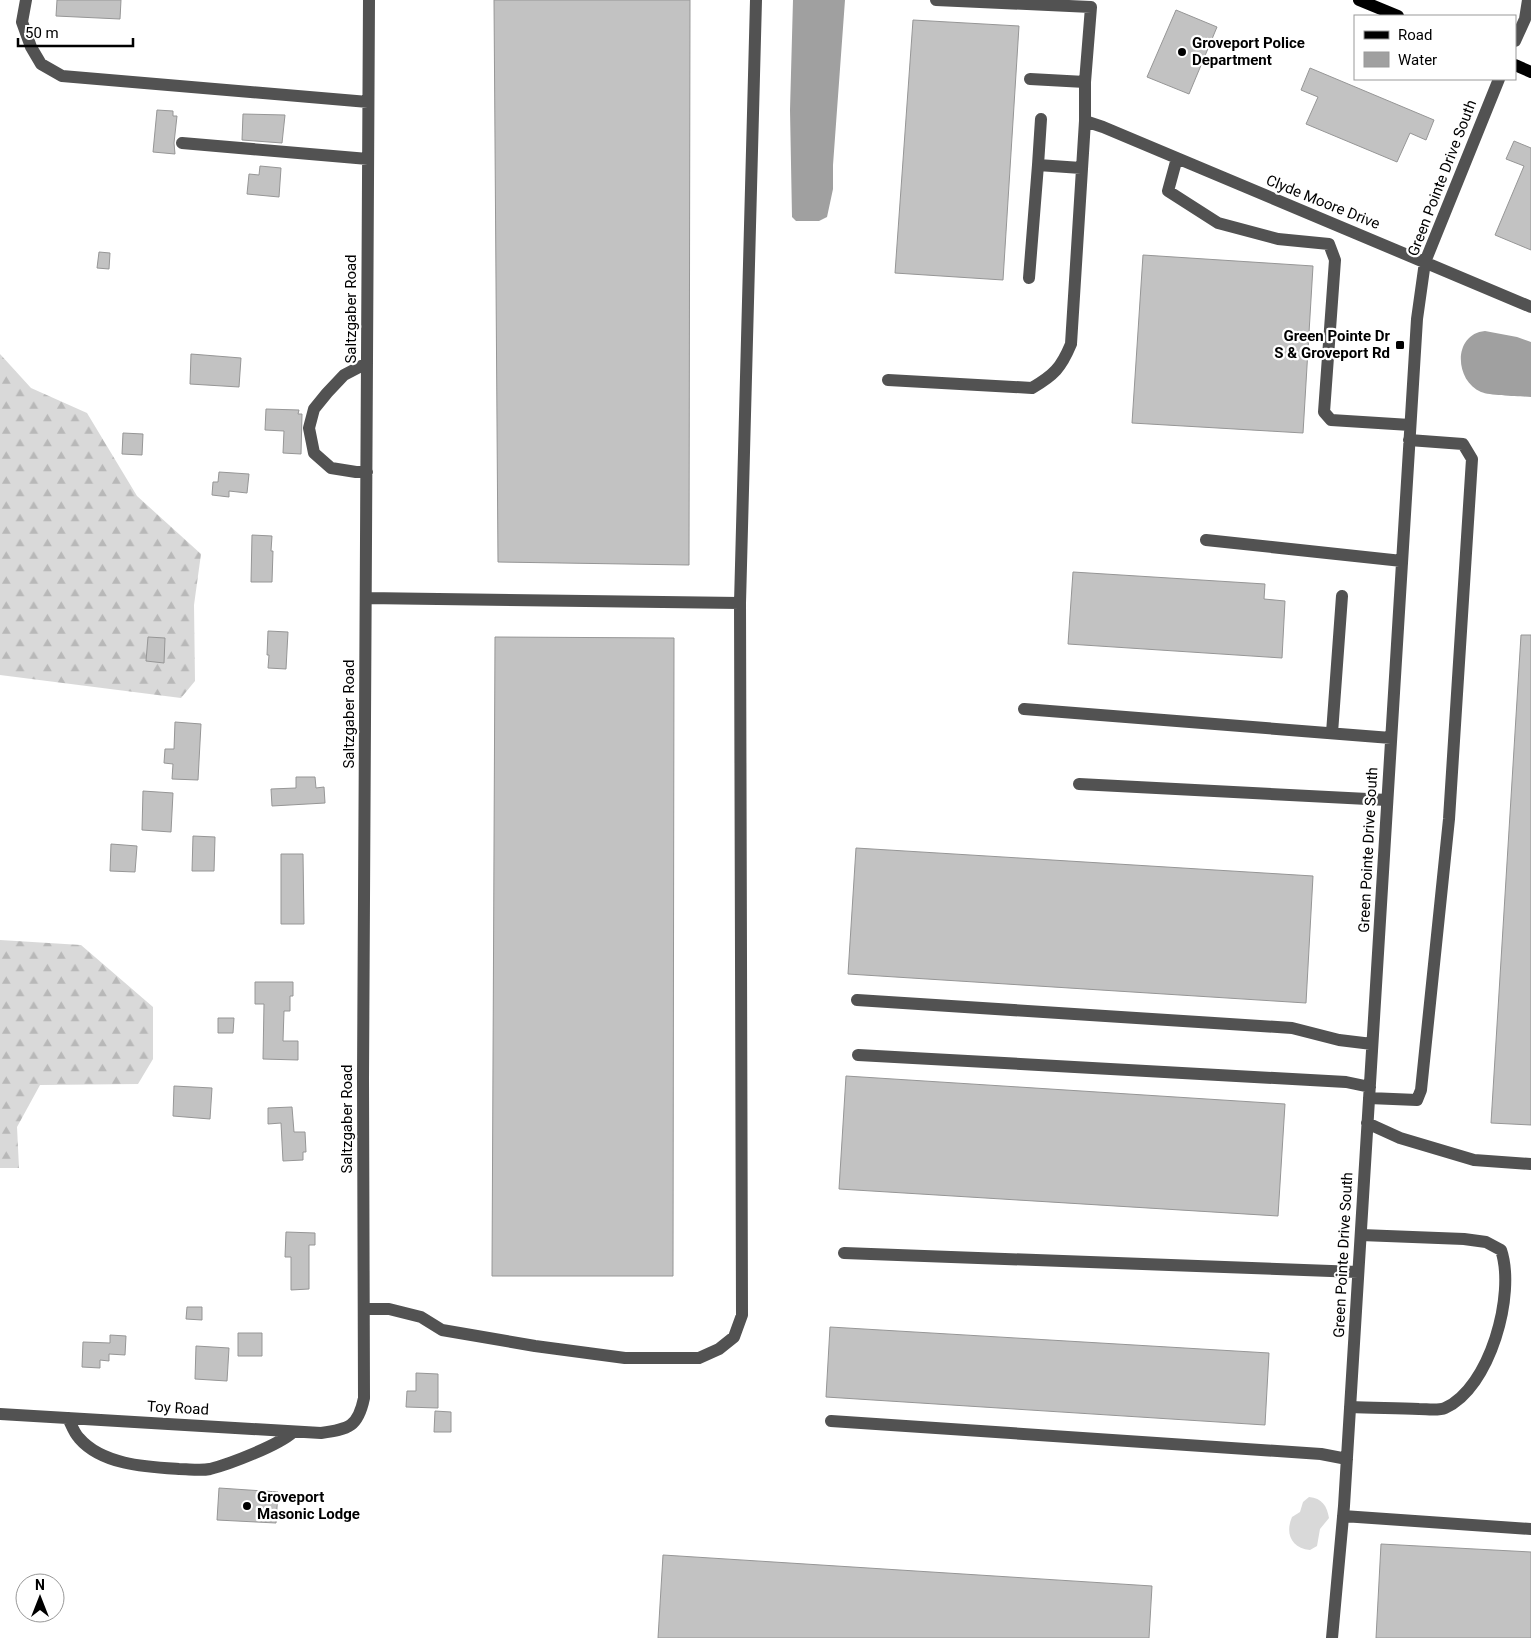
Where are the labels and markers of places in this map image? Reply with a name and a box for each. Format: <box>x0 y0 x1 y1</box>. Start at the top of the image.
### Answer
place label: Groveport Police Department <box>1192 34 1305 69</box>
marker: Groveport Police Department <box>1176 46 1188 58</box>
place label: Green Pointe Dr S & Groveport Rd <box>1274 327 1391 362</box>
marker: Green Pointe Dr S & Groveport Rd <box>1394 339 1406 351</box>
place label: Groveport Masonic Lodge <box>257 1488 360 1523</box>
marker: Groveport Masonic Lodge <box>241 1500 253 1512</box>

